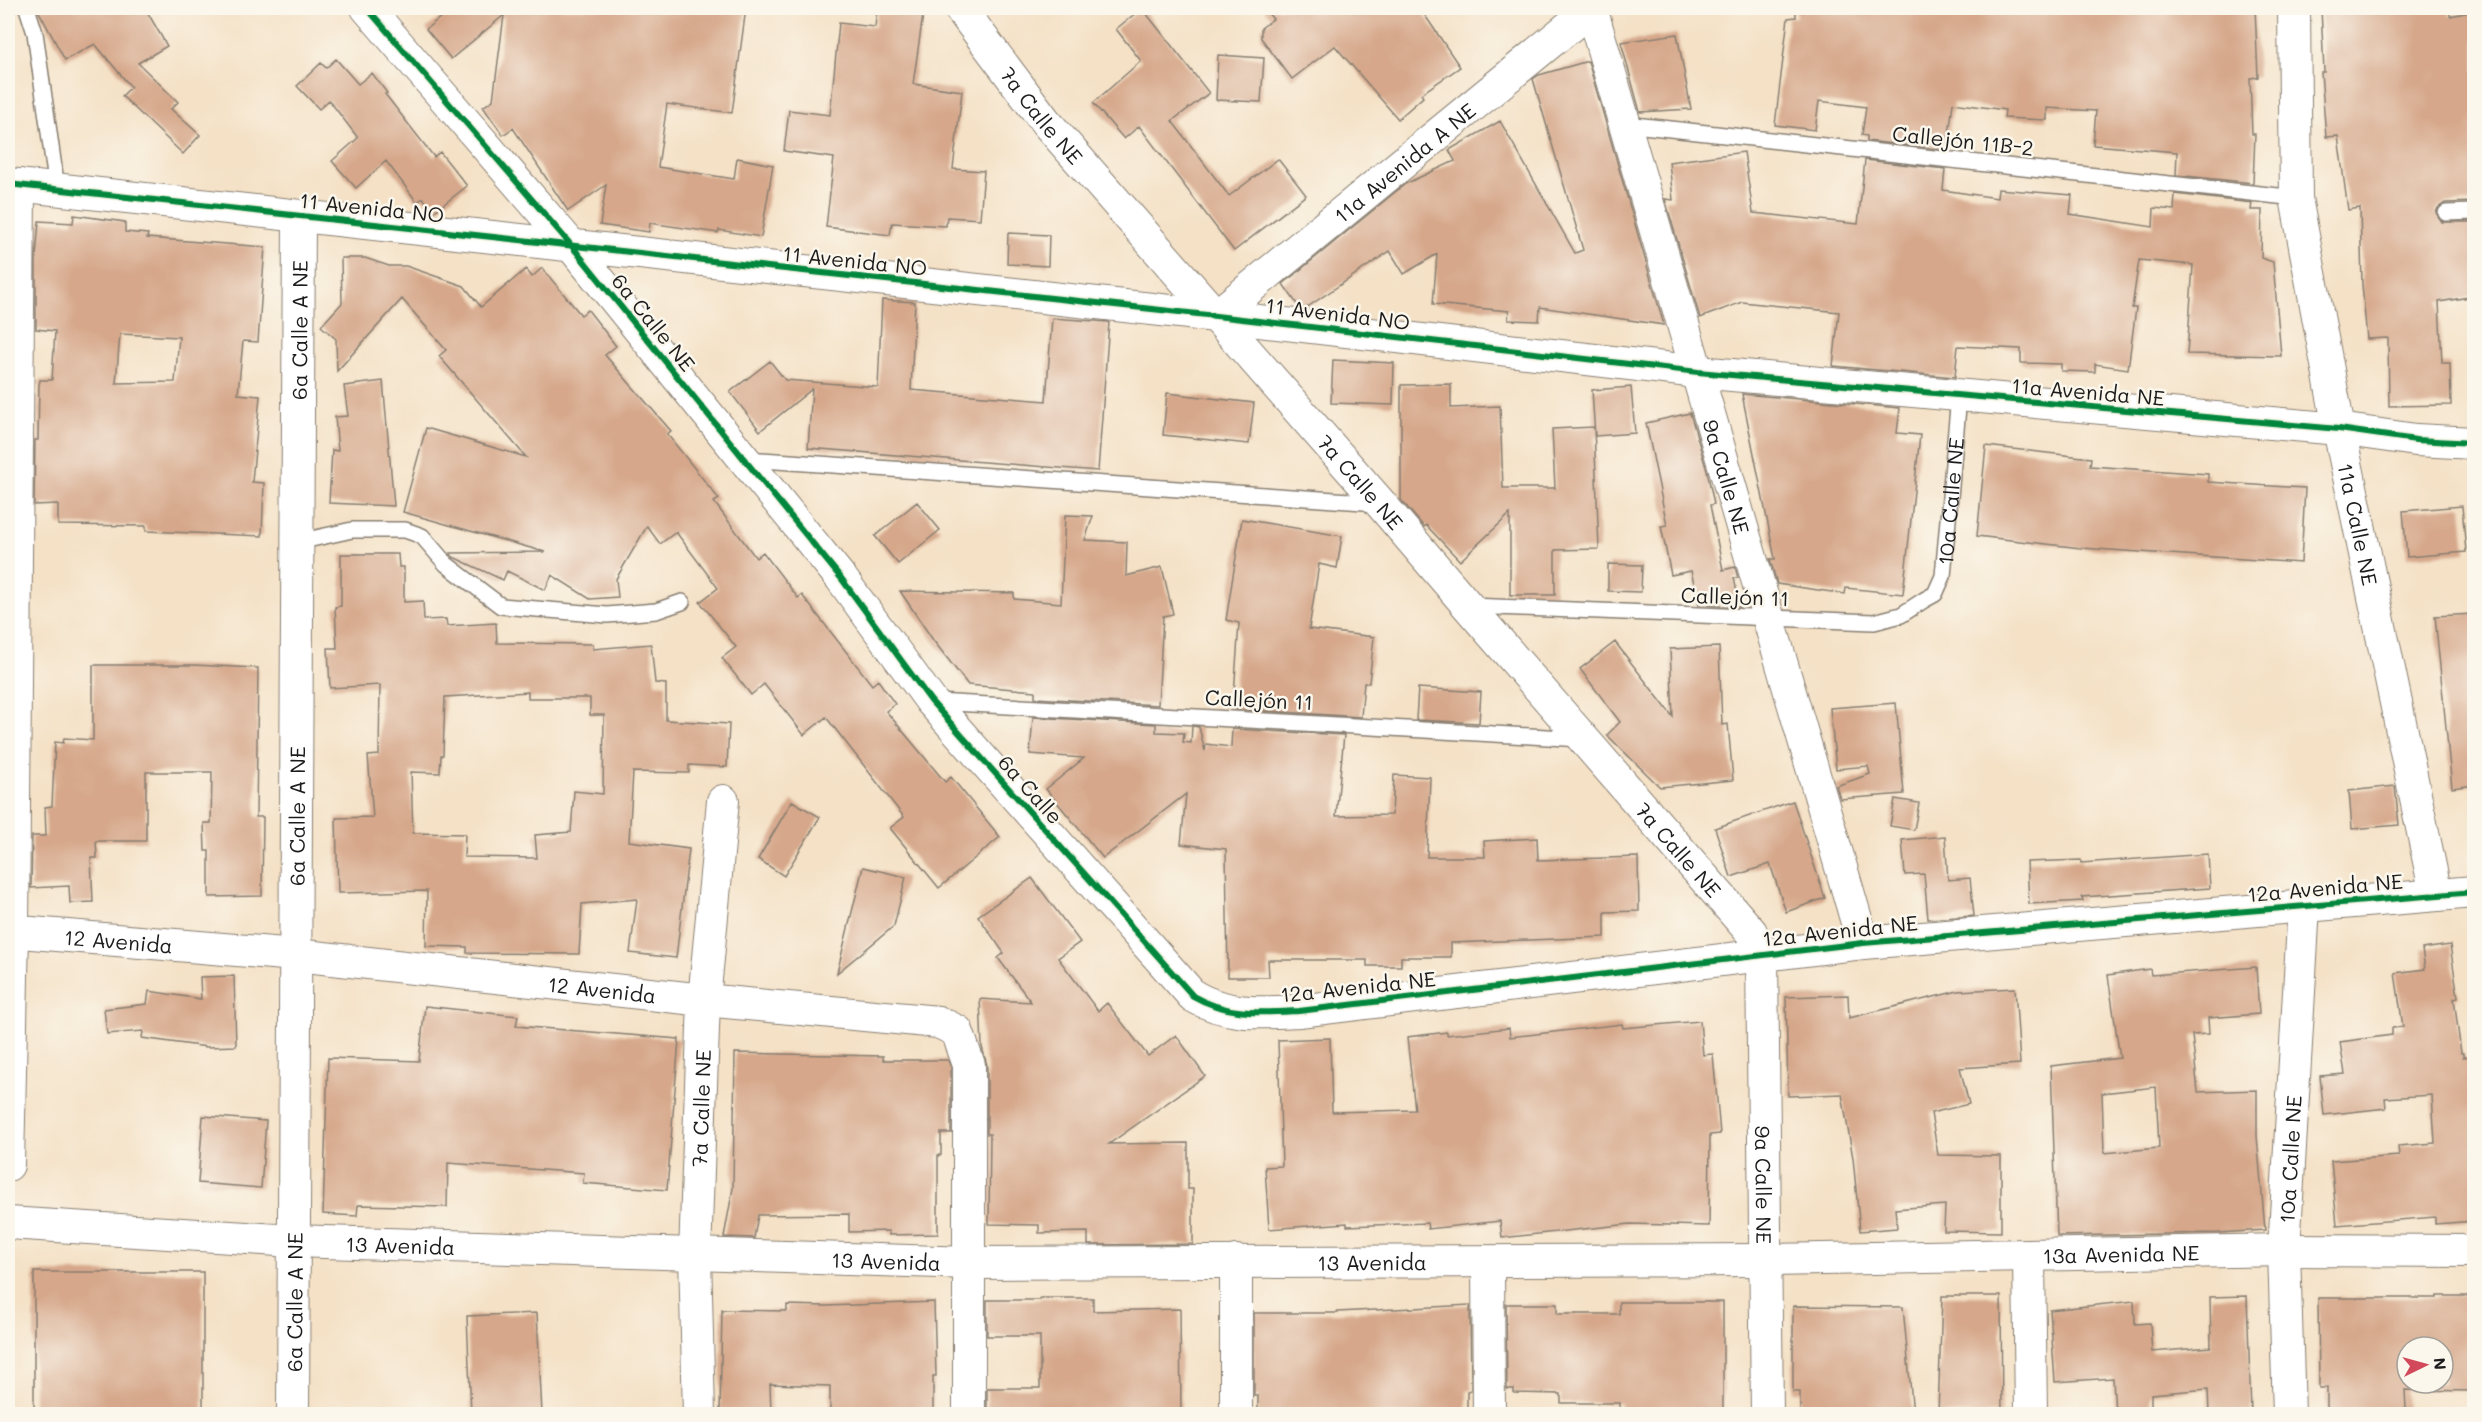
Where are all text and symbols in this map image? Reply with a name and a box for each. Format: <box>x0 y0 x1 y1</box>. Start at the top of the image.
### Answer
street label: 7a Calle NE <box>995 61 1090 169</box>
street label: 11a Avenida A NE <box>1328 96 1480 228</box>
street label: Callejón 11B-2 <box>1891 119 2035 161</box>
street label: 11 Avenida NO <box>298 186 446 228</box>
street label: 11 Avenida NO <box>781 239 929 281</box>
street label: 6a Calle A NE <box>285 260 312 400</box>
street label: 6a Calle NE <box>606 268 702 376</box>
street label: 11 Avenida NO <box>1264 291 1412 335</box>
street label: 11a Avenida NE <box>2010 371 2166 411</box>
street label: 9a Calle NE <box>1698 416 1757 537</box>
street label: 7a Calle NE <box>1312 428 1410 535</box>
street label: 10a Calle NE <box>1931 436 1969 566</box>
street label: 11a Calle NE <box>2333 460 2385 588</box>
street label: Callejón 11 <box>1680 581 1790 611</box>
street label: Callejón 11 <box>1204 683 1314 715</box>
street label: 6a Calle A NE <box>282 746 310 886</box>
street label: 6a Calle <box>993 749 1069 829</box>
street label: 7a Calle NE <box>1630 796 1728 902</box>
street label: 12a Avenida NE <box>2246 867 2404 907</box>
street label: 12a Avenida NE <box>1761 908 1919 952</box>
street label: 12 Avenida <box>63 922 174 958</box>
street label: 12a Avenida NE <box>1279 964 1437 1008</box>
street label: 12 Avenida <box>547 969 658 1008</box>
street label: 7a Calle NE <box>685 1049 716 1167</box>
street label: 10a Calle NE <box>2272 1094 2306 1224</box>
street label: 9a Calle NE <box>1750 1126 1779 1244</box>
street label: 13 Avenida <box>345 1229 456 1260</box>
street label: 6a Calle A NE <box>280 1232 307 1372</box>
street label: 13a Avenida NE <box>2042 1238 2200 1268</box>
street label: 13 Avenida <box>831 1245 941 1276</box>
street label: 13 Avenida <box>1317 1248 1427 1275</box>
north arrow <box>2395 1335 2455 1395</box>
text: N <box>2429 1357 2451 1371</box>

